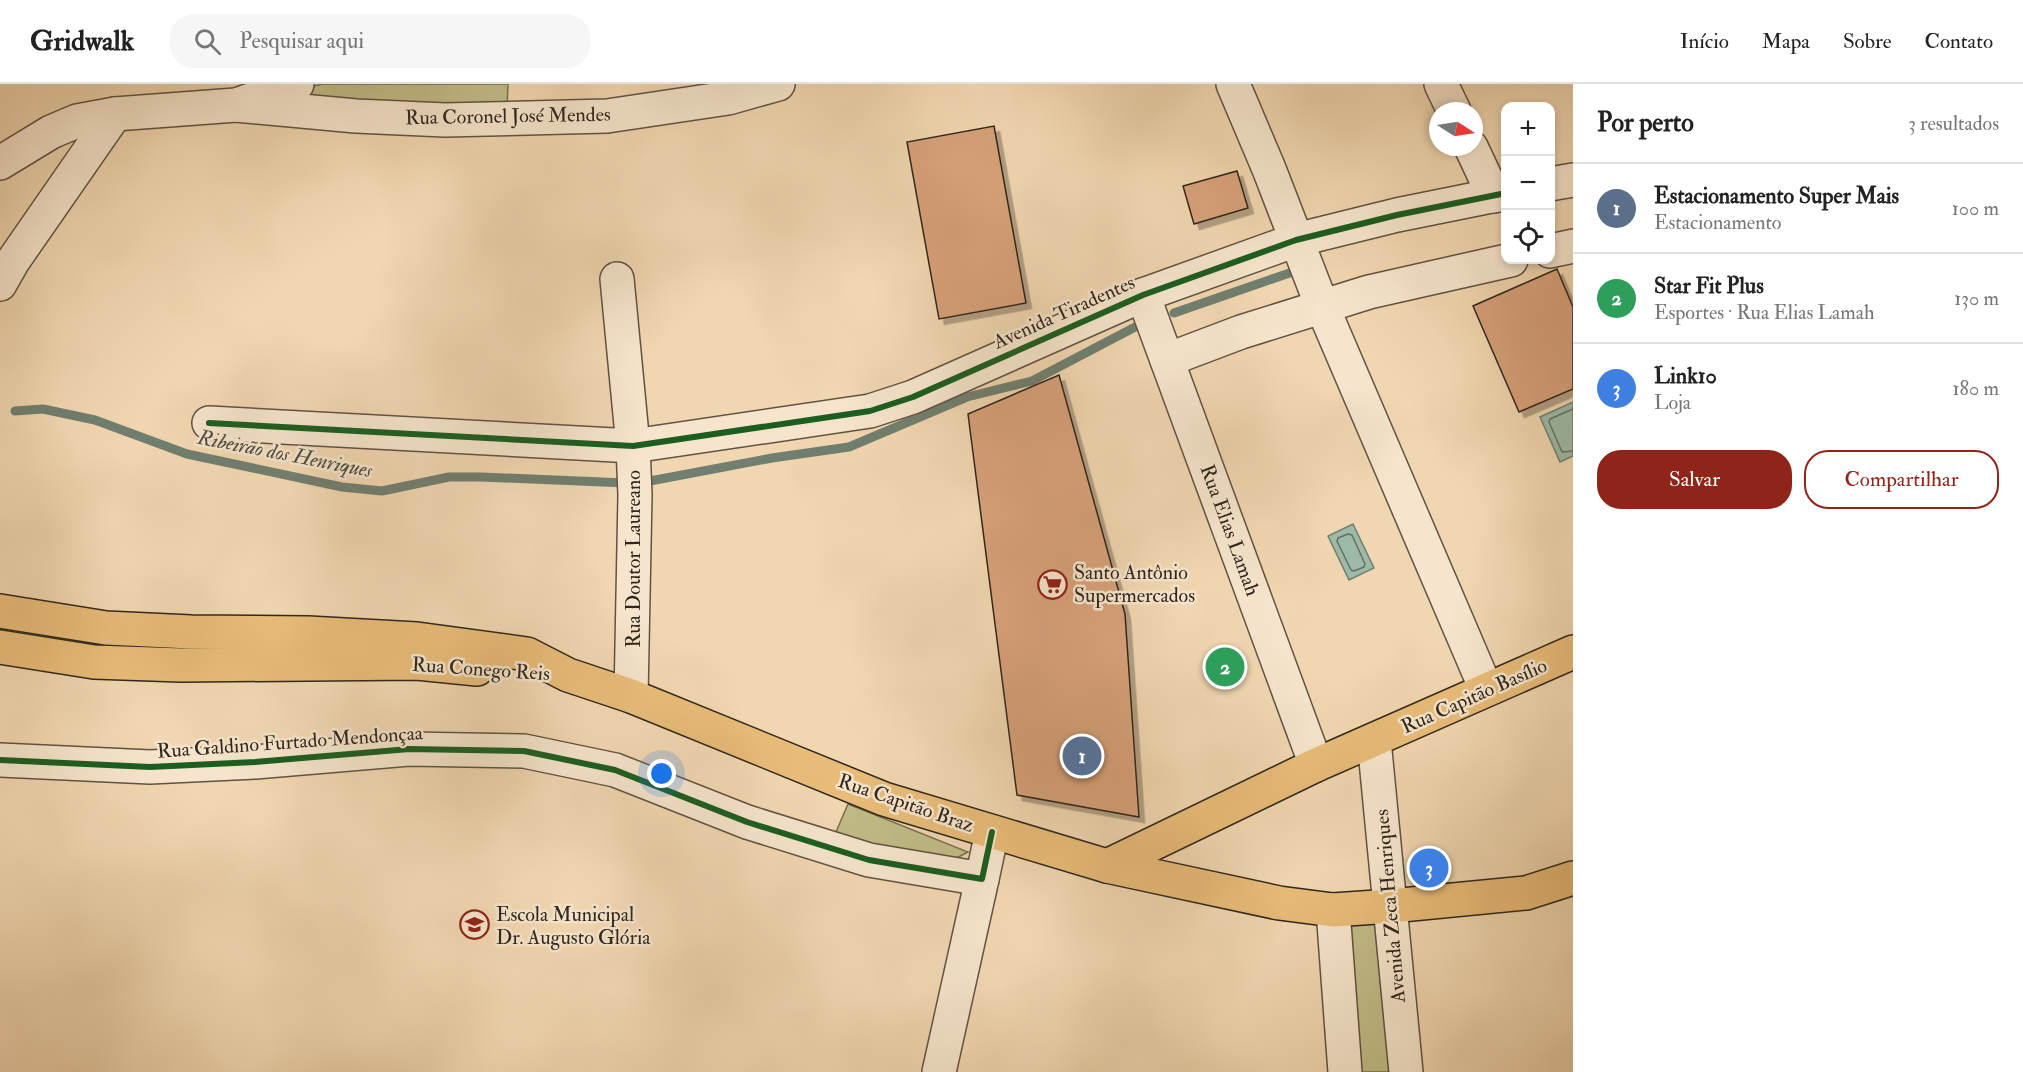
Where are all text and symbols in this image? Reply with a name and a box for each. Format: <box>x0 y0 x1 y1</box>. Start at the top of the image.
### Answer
search box <box>170 14 590 68</box>
text: Gridwalk <box>30 24 134 59</box>
icon: search <box>191 25 224 58</box>
text: Pesquisar aqui <box>239 27 364 55</box>
text: Início <box>1680 28 1729 55</box>
text: Mapa <box>1762 28 1810 55</box>
text: Sobre <box>1843 28 1892 55</box>
text: Contato <box>1925 28 1993 55</box>
street label: Rua Coronel José Mendes <box>405 102 611 130</box>
north arrow <box>1429 102 1483 156</box>
map controls <box>1501 102 1555 264</box>
button: + <box>1501 102 1555 156</box>
text: Por perto <box>1597 107 1694 139</box>
text: 3 resultados <box>1908 111 1999 136</box>
button: − <box>1501 156 1555 210</box>
text: Estacionamento Super Mais <box>1654 182 1899 210</box>
text: 1 <box>1613 196 1620 221</box>
text: 100 m <box>1952 196 1999 221</box>
button: locate <box>1501 210 1555 264</box>
text: Estacionamento <box>1654 210 1781 235</box>
street label: Avenida Tiradentes <box>988 270 1139 355</box>
text: Star Fit Plus <box>1654 272 1764 300</box>
text: 2 <box>1611 286 1622 311</box>
text: 130 m <box>1954 286 1999 311</box>
text: Esportes · Rua Elias Lamah <box>1654 300 1874 325</box>
text: Link10 <box>1654 362 1717 390</box>
text: 3 <box>1613 376 1620 401</box>
text: 180 m <box>1952 376 1999 401</box>
text: Loja <box>1654 390 1691 415</box>
water label: Ribeirão dos Henriques <box>194 424 376 484</box>
button: Salvar <box>1597 450 1792 509</box>
button: Compartilhar <box>1804 450 1999 509</box>
street label: Rua Elias Lamah <box>1195 461 1266 600</box>
street label: Rua Doutor Laureano <box>621 470 646 648</box>
place label: Santo Antônio Supermercados <box>1074 560 1195 609</box>
supermarket icon: Santo Antônio Supermercados <box>1037 568 1069 600</box>
pin: 2 <box>1206 644 1244 690</box>
street label: Rua Conego Reis <box>411 652 551 686</box>
street label: Rua Capitão Basílio <box>1397 653 1551 740</box>
street label: Rua Galdino Furtado Mendonçaa <box>156 720 424 764</box>
pin: 1 <box>1062 734 1102 778</box>
your location <box>647 759 676 788</box>
street label: Rua Capitão Braz <box>835 768 977 839</box>
street label: Avenida Zeca Henriques <box>1369 808 1411 1005</box>
pin: 3 <box>1410 846 1448 890</box>
place label: Escola Municipal Dr. Augusto Glória <box>496 902 651 950</box>
school or university icon: Escola Municipal Dr. Augusto Glória <box>459 909 491 941</box>

